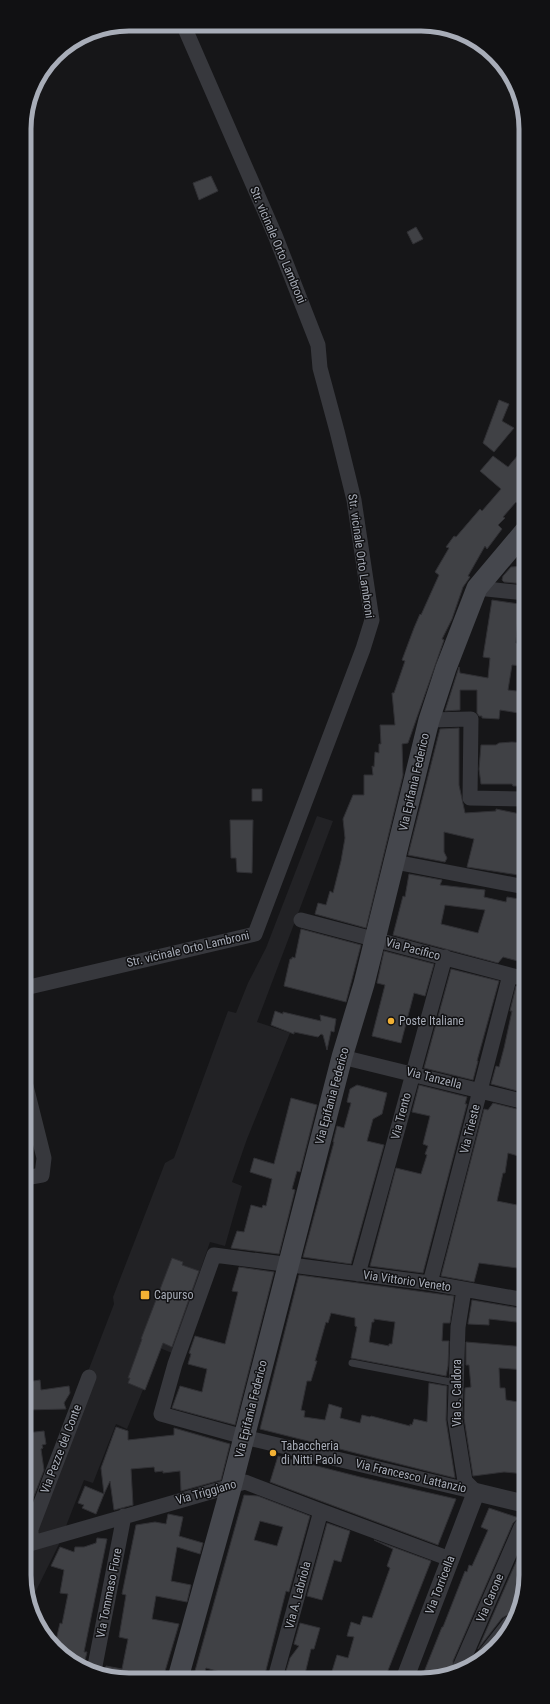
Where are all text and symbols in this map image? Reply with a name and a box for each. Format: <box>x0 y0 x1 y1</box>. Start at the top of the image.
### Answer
street label: Str. vicinale Orto Lambroni <box>247 185 309 305</box>
street label: Str. vicinale Orto Lambroni <box>345 493 377 619</box>
street label: Via Epifania Federico <box>396 732 432 832</box>
street label: Str. vicinale Orto Lambroni <box>125 928 251 970</box>
street label: Via Pacifico <box>384 935 442 963</box>
place label: Poste Italiane <box>399 1014 464 1028</box>
marker: Poste Italiane <box>386 1016 396 1026</box>
street label: Via Epifania Federico <box>312 1046 352 1146</box>
street label: Via Tanzella <box>405 1064 464 1092</box>
street label: Via Trento <box>388 1091 414 1141</box>
street label: Via Trieste <box>457 1103 483 1155</box>
street label: Via Vittorio Veneto <box>362 1268 452 1294</box>
place label: Capurso <box>154 1288 193 1302</box>
marker: Capurso <box>139 1289 151 1301</box>
street label: Via Epifania Federico <box>232 1359 270 1459</box>
street label: Via G. Caldora <box>450 1359 464 1427</box>
street label: Via Pezze del Conte <box>38 1402 84 1495</box>
place label: Tabaccheria di Nitti Paolo <box>281 1439 342 1467</box>
marker: Tabaccheria di Nitti Paolo <box>268 1448 278 1458</box>
street label: Via Francesco Lattanzio <box>354 1456 468 1496</box>
street label: Via Triggiano <box>174 1477 238 1507</box>
street label: Via Tommaso Fiore <box>93 1547 125 1639</box>
street label: Via Torricella <box>422 1553 458 1616</box>
street label: Via A. Labriola <box>282 1560 314 1630</box>
street label: Via Carone <box>473 1571 507 1624</box>

